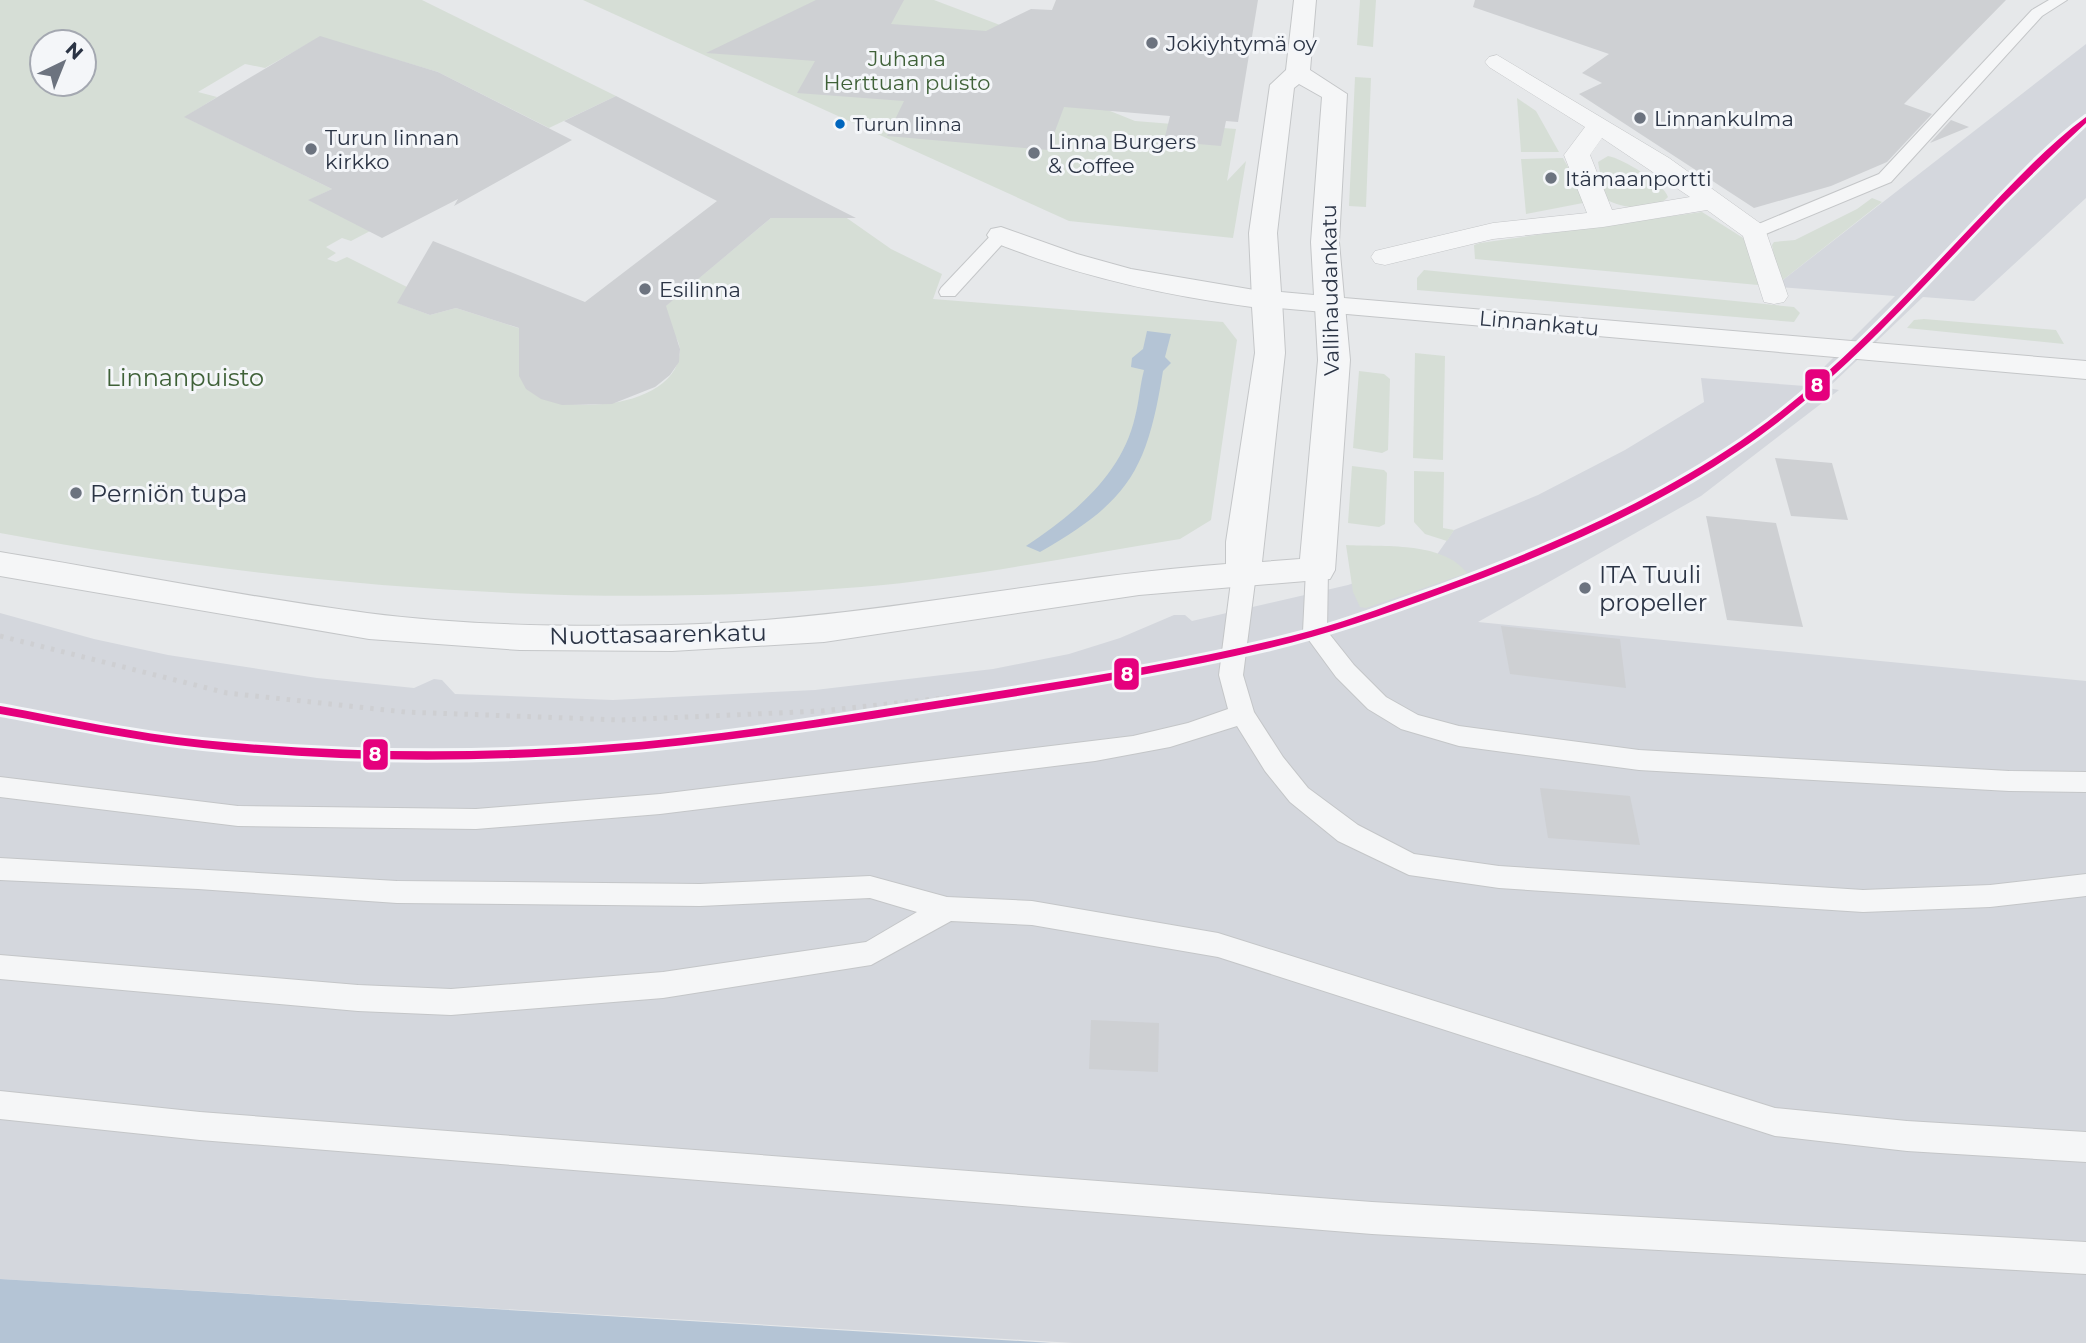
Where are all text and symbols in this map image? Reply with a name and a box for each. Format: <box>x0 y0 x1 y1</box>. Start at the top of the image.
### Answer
north arrow <box>28 28 98 98</box>
place label: Jokiyhtymä oy <box>1165 31 1318 56</box>
marker: Jokiyhtymä oy <box>1144 35 1160 51</box>
text: N <box>61 37 88 65</box>
park label: Juhana Herttuan puisto <box>824 46 991 95</box>
place label: Linnankulma <box>1654 106 1794 131</box>
marker: Linnankulma <box>1632 110 1648 126</box>
place label: Turun linna <box>853 113 962 136</box>
marker: Turun linna <box>833 117 847 131</box>
place label: Turun linnan kirkko <box>325 125 459 174</box>
place label: Linna Burgers & Coffee <box>1048 129 1196 178</box>
marker: Turun linnan kirkko <box>303 141 319 157</box>
marker: Linna Burgers & Coffee <box>1026 145 1042 161</box>
place label: Itämaanportti <box>1565 166 1712 191</box>
marker: Itämaanportti <box>1543 170 1559 186</box>
street label: Vallihaudankatu <box>1316 204 1344 376</box>
place label: Esilinna <box>659 277 741 302</box>
marker: Esilinna <box>637 281 653 297</box>
street label: Linnankatu <box>1478 305 1600 341</box>
park label: Linnanpuisto <box>106 363 264 392</box>
line badge: 8 <box>1804 368 1831 402</box>
text: 8 <box>1811 374 1823 397</box>
place label: Perniön tupa <box>90 479 247 508</box>
marker: Perniön tupa <box>68 485 84 501</box>
place label: ITA Tuuli propeller <box>1599 560 1707 617</box>
marker: ITA Tuuli propeller <box>1577 580 1593 596</box>
street label: Nuottasaarenkatu <box>549 618 767 650</box>
line badge: 8 <box>1113 657 1140 691</box>
text: 8 <box>1121 663 1133 686</box>
line badge: 8 <box>362 738 389 771</box>
text: 8 <box>369 743 381 766</box>

